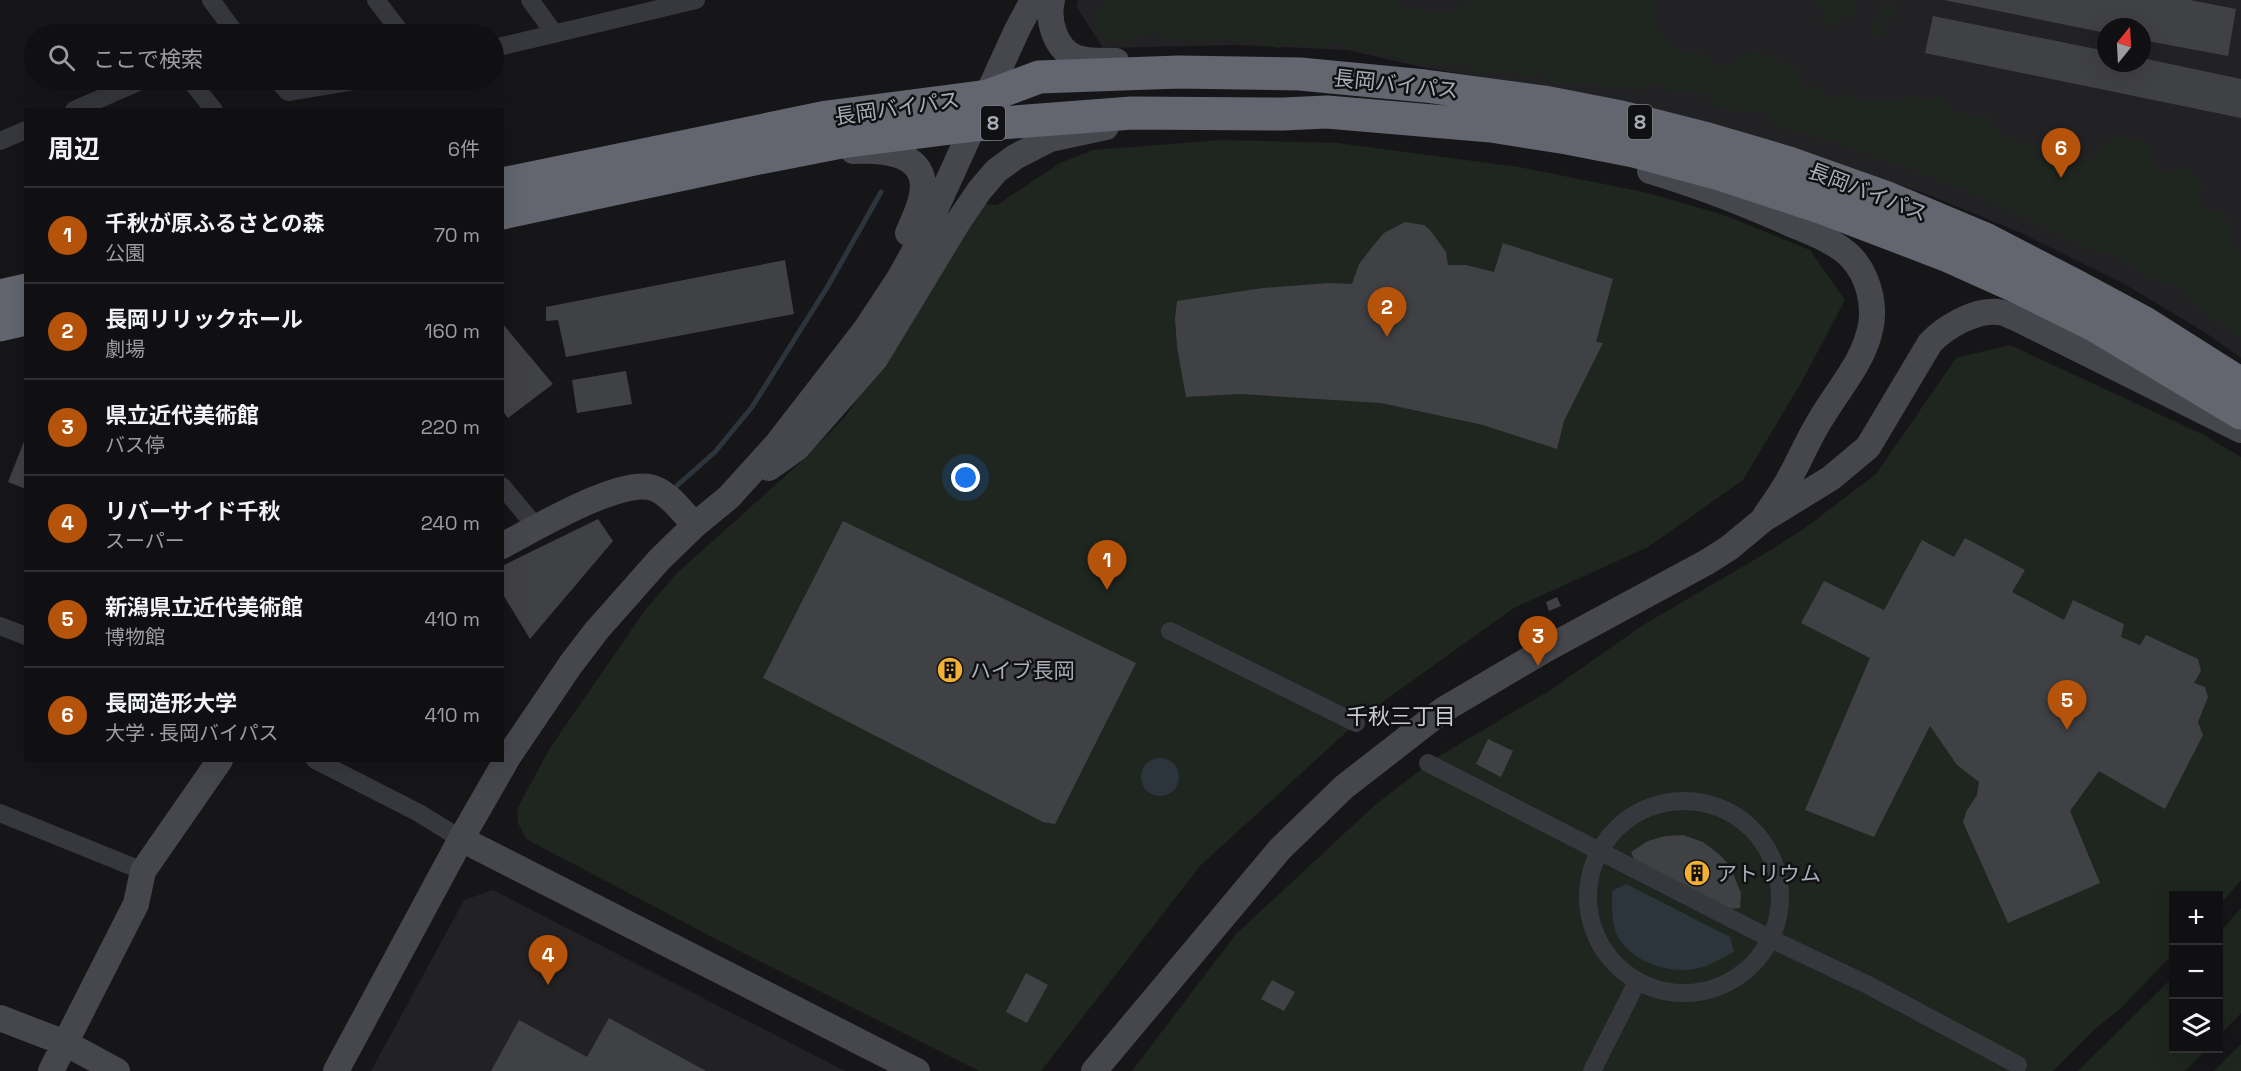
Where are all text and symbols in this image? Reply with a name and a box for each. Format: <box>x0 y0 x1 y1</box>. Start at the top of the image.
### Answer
north arrow <box>2097 18 2151 72</box>
search box <box>24 24 504 90</box>
icon: search <box>45 41 78 74</box>
text: ここで検索 <box>93 45 203 73</box>
street label: 長岡バイパス <box>1332 64 1460 104</box>
street label: 長岡バイパス <box>833 86 961 130</box>
road number: 8 <box>1628 105 1652 139</box>
road number: 8 <box>981 106 1005 140</box>
pin: 6 <box>2042 128 2080 178</box>
text: 周辺 <box>48 132 100 166</box>
text: 6件 <box>448 136 480 162</box>
street label: 長岡バイパス <box>1805 157 1931 227</box>
text: 千秋が原ふるさとの森 <box>105 209 325 237</box>
text: 1 <box>63 222 72 248</box>
text: 70 m <box>434 222 480 248</box>
text: 公園 <box>105 240 145 266</box>
pin: 2 <box>1368 288 1406 337</box>
text: 長岡リリックホール <box>105 305 303 333</box>
text: 2 <box>62 318 73 344</box>
text: 160 m <box>424 318 480 344</box>
text: 劇場 <box>105 336 145 362</box>
text: 県立近代美術館 <box>105 401 259 429</box>
text: 3 <box>61 414 74 440</box>
text: 220 m <box>421 414 480 440</box>
text: バス停 <box>105 432 165 458</box>
your location <box>951 463 980 492</box>
text: リバーサイド千秋 <box>105 497 281 525</box>
text: 4 <box>61 510 74 536</box>
text: 240 m <box>421 510 480 536</box>
text: スーパー <box>105 528 185 554</box>
pin: 1 <box>1088 540 1126 590</box>
text: 新潟県立近代美術館 <box>105 593 303 621</box>
text: 5 <box>62 606 74 632</box>
text: 410 m <box>424 606 480 632</box>
pin: 3 <box>1518 616 1558 666</box>
text: 博物館 <box>105 624 165 650</box>
building icon: ハイブ長岡 <box>935 655 965 685</box>
place label: ハイブ長岡 <box>970 657 1075 684</box>
pin: 5 <box>2048 680 2086 730</box>
text: 長岡造形大学 <box>105 689 237 717</box>
text: 6 <box>61 702 74 728</box>
text: 410 m <box>424 702 480 728</box>
district label: 千秋三丁目 <box>1346 702 1456 730</box>
text: 大学 · 長岡バイパス <box>105 720 279 746</box>
building icon: アトリウム <box>1682 858 1712 888</box>
place label: アトリウム <box>1716 860 1821 887</box>
map controls <box>2169 891 2223 1053</box>
button: + <box>2169 891 2223 945</box>
pin: 4 <box>528 936 568 985</box>
button: − <box>2169 945 2223 999</box>
button: layers <box>2169 999 2223 1053</box>

